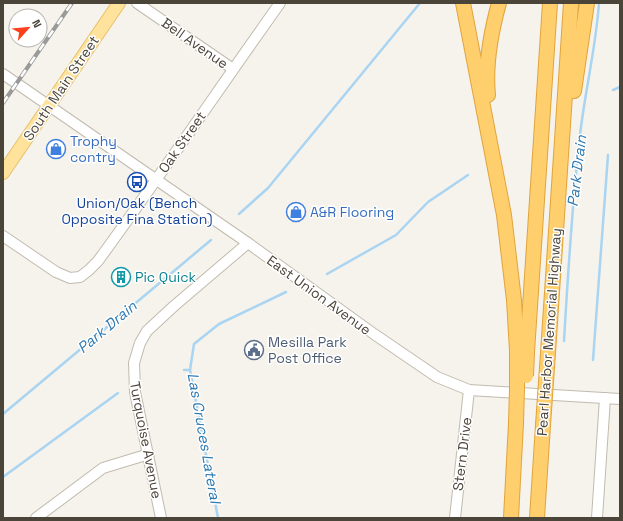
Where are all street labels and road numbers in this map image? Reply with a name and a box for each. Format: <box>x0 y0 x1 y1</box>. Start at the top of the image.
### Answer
street label: Bell Avenue <box>158 13 232 73</box>
street label: South Main Street <box>19 32 103 144</box>
street label: Oak Street <box>154 108 210 176</box>
street label: Pearl Harbor Memorial Highway <box>533 227 565 437</box>
street label: East Union Avenue <box>263 251 375 339</box>
street label: Turquoise Avenue <box>126 380 166 500</box>
street label: Stern Drive <box>449 416 475 492</box>

